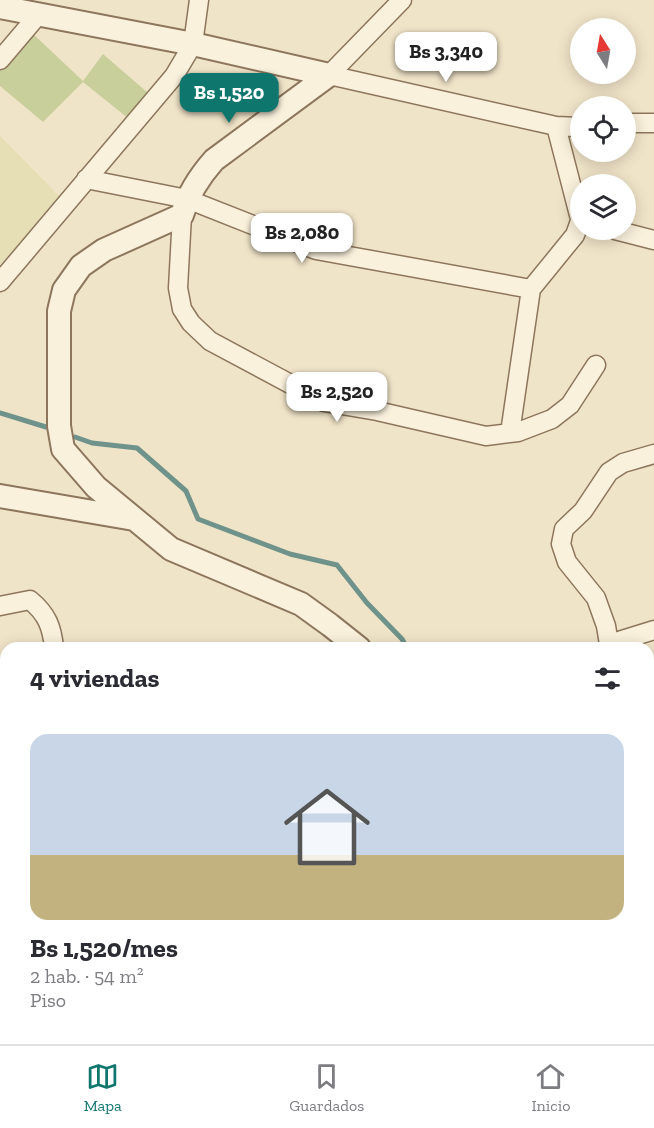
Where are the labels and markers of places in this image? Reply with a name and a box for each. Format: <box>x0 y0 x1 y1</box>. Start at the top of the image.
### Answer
pin: Bs 3,340 <box>384 32 508 83</box>
pin: Bs 1,520 <box>167 73 291 124</box>
pin: Bs 2,080 <box>240 213 364 264</box>
pin: Bs 2,520 <box>275 372 399 423</box>

